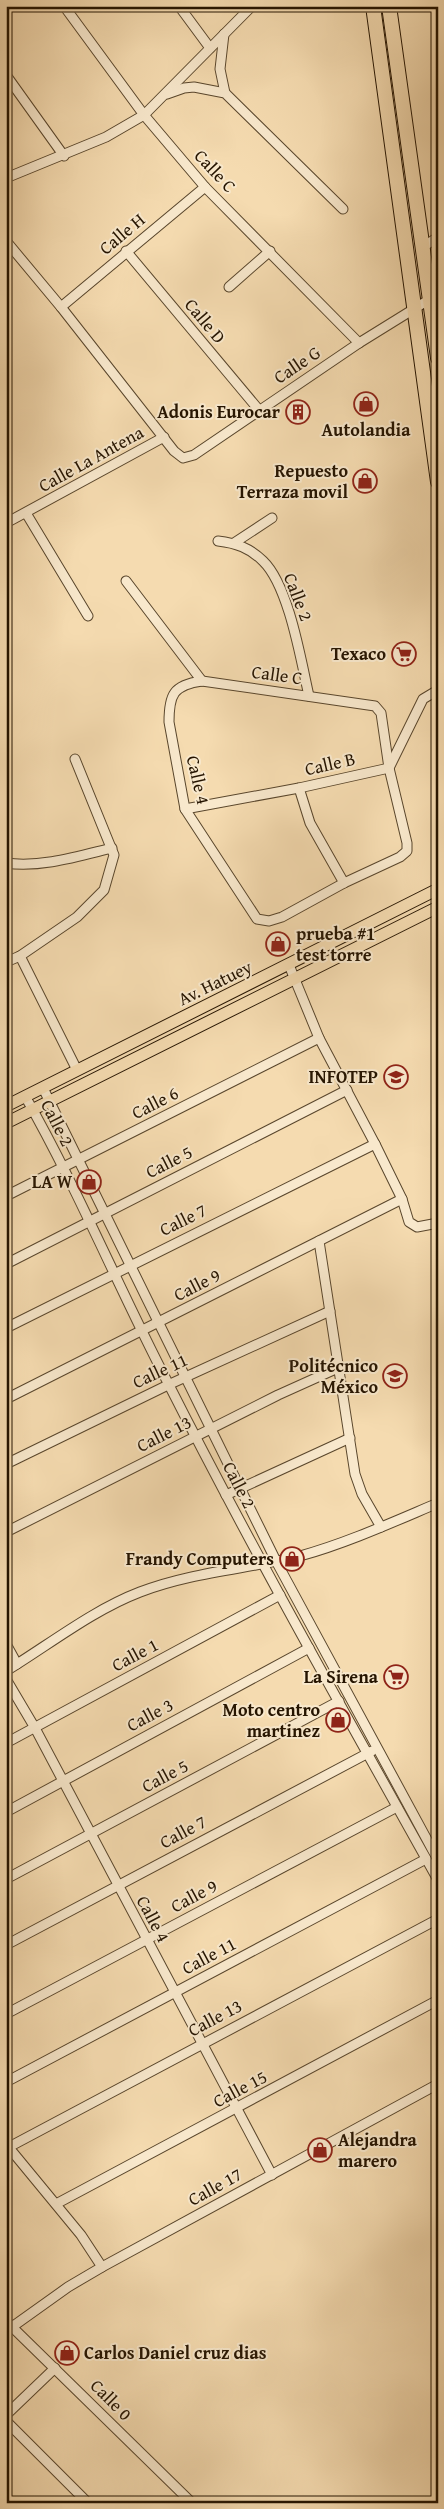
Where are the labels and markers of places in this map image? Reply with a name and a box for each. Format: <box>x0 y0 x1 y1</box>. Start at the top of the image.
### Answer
shop icon: Autolandia <box>353 391 379 417</box>
place label: Adonis Eurocar <box>157 398 281 425</box>
building icon: Adonis Eurocar <box>285 399 311 425</box>
place label: Autolandia <box>322 416 411 443</box>
place label: Repuesto Terraza movil <box>237 457 348 505</box>
shop icon: Repuesto Terraza movil <box>352 468 378 494</box>
place label: Texaco <box>331 640 386 667</box>
supermarket icon: Texaco <box>391 641 417 667</box>
place label: prueba #1 test torre <box>296 920 375 968</box>
shop icon: prueba #1 test torre <box>265 931 291 957</box>
place label: INFOTEP <box>309 1063 378 1090</box>
school or university icon: INFOTEP <box>383 1064 409 1090</box>
place label: LA W <box>32 1168 73 1195</box>
shop icon: LA W <box>76 1169 102 1195</box>
place label: Politécnico México <box>289 1352 378 1400</box>
school or university icon: Politécnico México <box>382 1363 408 1389</box>
place label: Frandy Computers <box>126 1545 274 1572</box>
shop icon: Frandy Computers <box>279 1546 305 1572</box>
place label: La Sirena <box>304 1663 379 1690</box>
supermarket icon: La Sirena <box>383 1664 409 1690</box>
place label: Moto centro martinez <box>222 1696 320 1744</box>
shop icon: Moto centro martinez <box>325 1707 351 1733</box>
place label: Alejandra marero <box>338 2126 418 2174</box>
shop icon: Alejandra marero <box>307 2137 333 2163</box>
place label: Carlos Daniel cruz dias <box>84 2339 267 2366</box>
shop icon: Carlos Daniel cruz dias <box>54 2340 80 2366</box>

